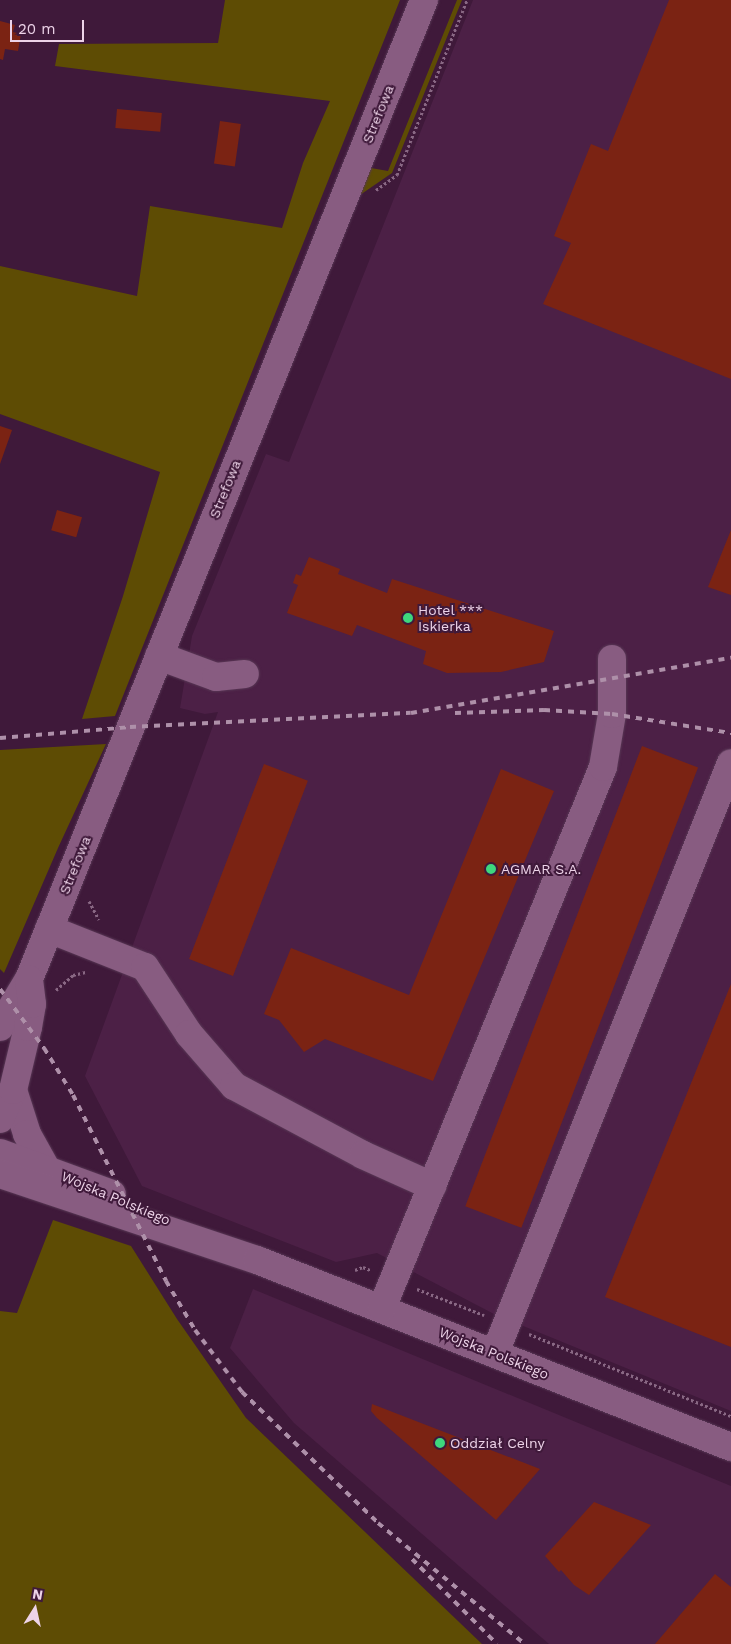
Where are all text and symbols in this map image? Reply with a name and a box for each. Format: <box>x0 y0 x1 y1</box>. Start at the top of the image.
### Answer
scale bar <box>12 10 86 42</box>
text: 20 m <box>18 20 56 38</box>
street label: Strefowa <box>359 82 397 146</box>
street label: Strefowa <box>206 457 244 521</box>
place label: Hotel *** Iskierka <box>418 602 483 634</box>
marker: Hotel *** Iskierka <box>402 612 414 624</box>
street label: Strefowa <box>56 833 94 897</box>
place label: AGMAR S.A. <box>501 861 581 877</box>
marker: AGMAR S.A. <box>485 863 497 875</box>
street label: Wojska Polskiego <box>59 1167 173 1229</box>
street label: Wojska Polskiego <box>437 1323 551 1383</box>
place label: Oddział Celny <box>450 1435 545 1451</box>
marker: Oddział Celny <box>434 1437 446 1449</box>
north arrow <box>10 1584 60 1634</box>
text: N <box>31 1585 44 1603</box>

